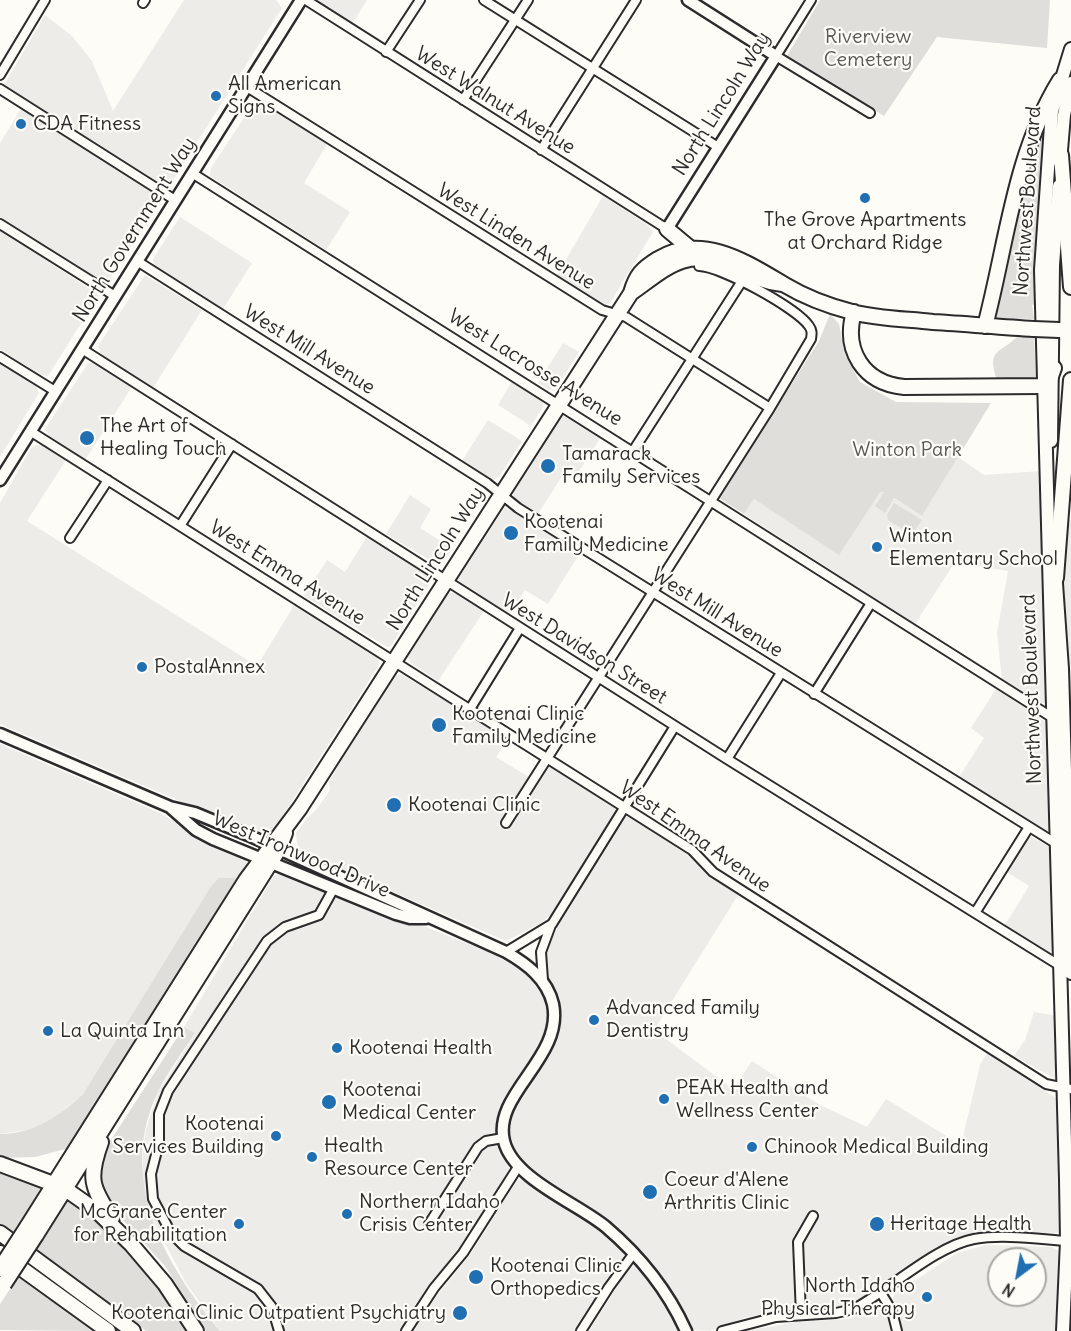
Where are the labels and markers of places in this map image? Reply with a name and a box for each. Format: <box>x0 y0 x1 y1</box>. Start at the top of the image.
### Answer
place label: All American Signs <box>228 72 341 119</box>
marker: All American Signs <box>209 89 223 103</box>
place label: CDA Fitness <box>33 112 141 136</box>
marker: CDA Fitness <box>14 117 28 131</box>
marker: The Grove Apartments at Orchard Ridge <box>858 191 872 205</box>
place label: The Grove Apartments at Orchard Ridge <box>764 208 966 255</box>
place label: The Art of Healing Touch <box>100 414 227 461</box>
marker: The Art of Healing Touch <box>78 429 96 447</box>
place label: Tamarack Family Services <box>562 442 700 489</box>
marker: Tamarack Family Services <box>539 457 557 475</box>
place label: Kootenai Family Medicine <box>524 510 669 557</box>
marker: Kootenai Family Medicine <box>502 524 520 542</box>
place label: Winton Elementary School <box>889 524 1058 571</box>
marker: Winton Elementary School <box>870 540 884 554</box>
place label: PostalAnnex <box>154 655 265 679</box>
marker: PostalAnnex <box>135 660 149 674</box>
place label: Kootenai Clinic Family Medicine <box>452 702 597 749</box>
marker: Kootenai Clinic Family Medicine <box>430 716 448 734</box>
place label: Kootenai Clinic <box>408 793 540 817</box>
marker: Kootenai Clinic <box>385 796 403 814</box>
place label: Advanced Family Dentistry <box>606 996 760 1043</box>
marker: Advanced Family Dentistry <box>587 1013 601 1027</box>
place label: La Quinta Inn <box>60 1019 184 1043</box>
marker: La Quinta Inn <box>41 1024 55 1038</box>
place label: Kootenai Health <box>349 1036 492 1060</box>
marker: Kootenai Health <box>330 1041 344 1055</box>
place label: PEAK Health and Wellness Center <box>676 1076 828 1123</box>
place label: Kootenai Medical Center <box>342 1078 476 1125</box>
marker: PEAK Health and Wellness Center <box>657 1092 671 1106</box>
marker: Kootenai Medical Center <box>320 1093 338 1111</box>
place label: Kootenai Services Building <box>113 1112 264 1159</box>
marker: Kootenai Services Building <box>269 1129 283 1143</box>
place label: Health Resource Center <box>324 1134 473 1181</box>
place label: Chinook Medical Building <box>764 1135 989 1159</box>
marker: Chinook Medical Building <box>745 1140 759 1154</box>
marker: Health Resource Center <box>305 1150 319 1164</box>
place label: Coeur d'Alene Arthritis Clinic <box>664 1168 789 1215</box>
marker: Coeur d'Alene Arthritis Clinic <box>641 1183 659 1201</box>
place label: Northern Idaho Crisis Center <box>359 1190 500 1237</box>
place label: McGrane Center for Rehabilitation <box>74 1200 227 1247</box>
marker: Northern Idaho Crisis Center <box>340 1207 354 1221</box>
place label: Heritage Health <box>890 1212 1032 1236</box>
marker: Heritage Health <box>868 1215 886 1233</box>
marker: McGrane Center for Rehabilitation <box>232 1217 246 1231</box>
place label: Kootenai Clinic Orthopedics <box>490 1254 622 1301</box>
marker: Kootenai Clinic Orthopedics <box>467 1268 485 1286</box>
place label: North Idaho Physical Therapy <box>761 1274 915 1321</box>
marker: North Idaho Physical Therapy <box>920 1290 934 1304</box>
place label: Kootenai Clinic Outpatient Psychiatry <box>111 1301 446 1325</box>
marker: Kootenai Clinic Outpatient Psychiatry <box>451 1304 469 1322</box>

